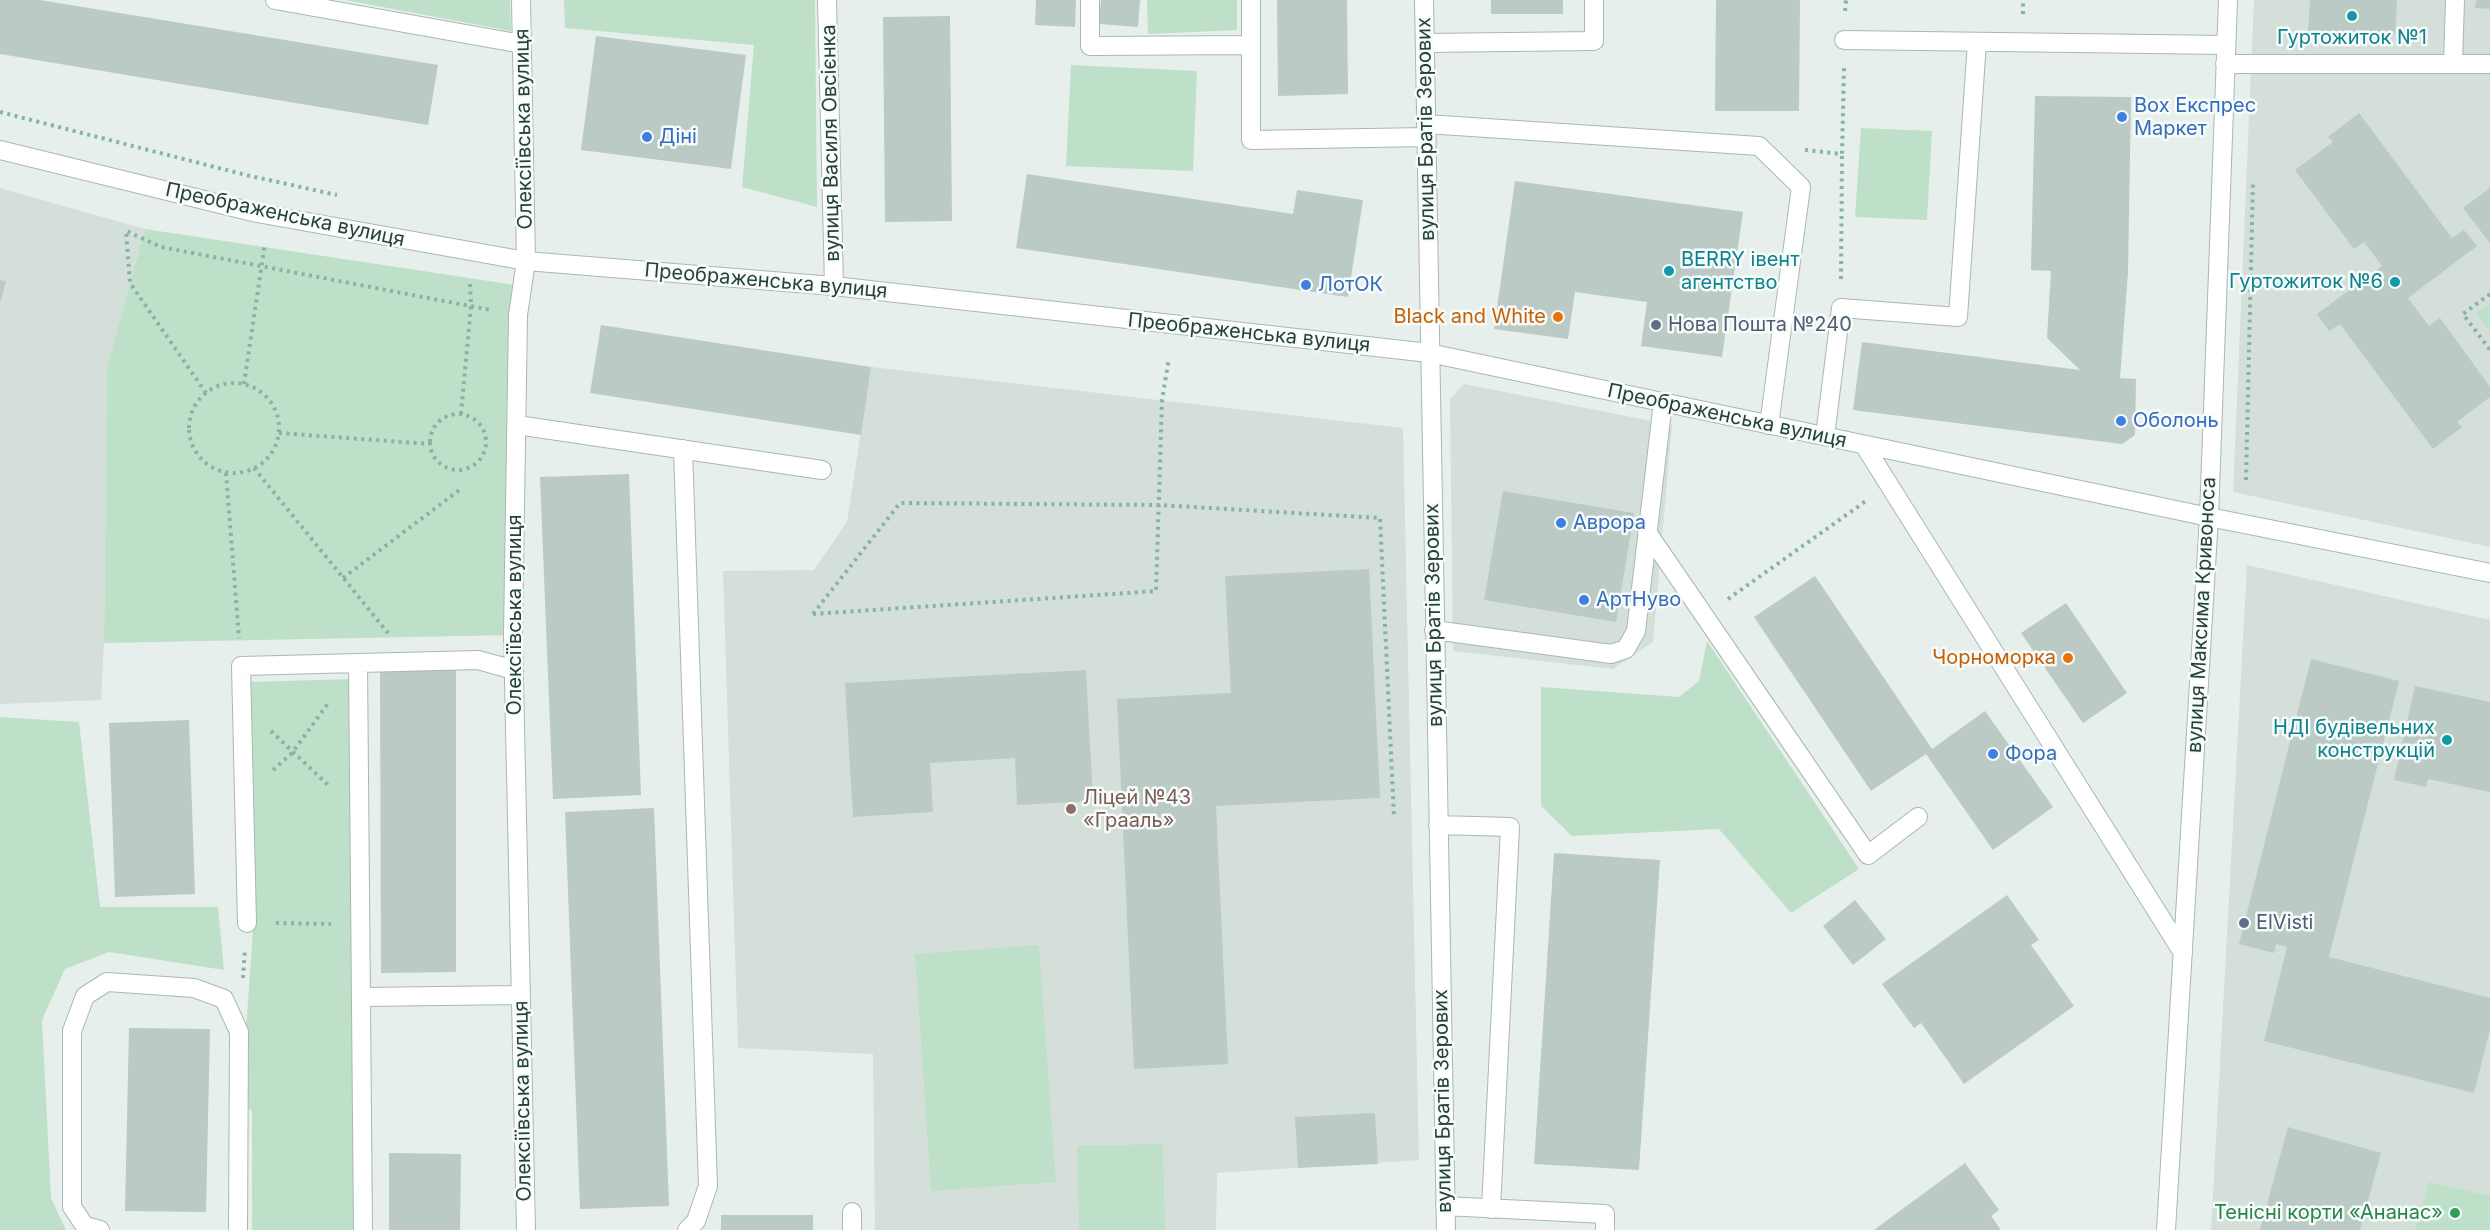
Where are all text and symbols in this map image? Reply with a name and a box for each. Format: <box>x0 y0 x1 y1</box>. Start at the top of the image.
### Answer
marker: Гуртожиток №1 <box>2345 9 2359 23</box>
street label: вулиця Братів Зерових <box>1412 17 1440 241</box>
street label: вулиця Василя Овсієнка <box>817 24 845 262</box>
place label: Гуртожиток №1 <box>2277 26 2427 50</box>
street label: Олексіївська вулиця <box>510 28 538 230</box>
place label: Box Експрес Маркет <box>2134 94 2256 141</box>
marker: Box Експрес Маркет <box>2115 110 2129 124</box>
place label: Діні <box>659 125 697 149</box>
marker: Діні <box>640 130 654 144</box>
street label: Преображенська вулиця <box>163 178 407 252</box>
place label: BERRY iвент агентство <box>1681 248 1800 295</box>
street label: Преображенська вулиця <box>644 258 888 304</box>
marker: BERRY iвент агентство <box>1662 264 1676 278</box>
place label: Гуртожиток №6 <box>2229 270 2383 294</box>
place label: ЛотОК <box>1318 273 1383 297</box>
marker: Гуртожиток №6 <box>2388 275 2402 289</box>
marker: ЛотОК <box>1299 278 1313 292</box>
place label: Black and White <box>1394 305 1546 329</box>
street label: Преображенська вулиця <box>1127 308 1371 358</box>
marker: Black and White <box>1551 310 1565 324</box>
place label: Нова Пошта №240 <box>1668 313 1852 337</box>
marker: Нова Пошта №240 <box>1649 318 1663 332</box>
street label: Преображенська вулиця <box>1605 379 1849 453</box>
place label: Оболонь <box>2133 409 2219 433</box>
marker: Оболонь <box>2114 414 2128 428</box>
street label: вулиця Максима Кривоноса <box>2183 476 2221 754</box>
street label: вулиця Братів Зерових <box>1420 503 1448 727</box>
place label: Аврора <box>1573 511 1646 535</box>
street label: Олексіївська вулиця <box>503 514 527 716</box>
marker: Аврора <box>1554 516 1568 530</box>
place label: АртНуво <box>1596 588 1681 612</box>
marker: АртНуво <box>1577 593 1591 607</box>
place label: Чорноморка <box>1932 646 2056 670</box>
marker: Чорноморка <box>2061 651 2075 665</box>
place label: НДІ будівельних конструкцій <box>2273 716 2435 763</box>
marker: НДІ будівельних конструкцій <box>2440 733 2454 747</box>
place label: Фора <box>2005 742 2057 766</box>
marker: Фора <box>1986 747 2000 761</box>
place label: Ліцей №43 «Грааль» <box>1083 786 1191 833</box>
marker: Ліцей №43 «Грааль» <box>1064 802 1078 816</box>
place label: ElVisti <box>2256 911 2313 935</box>
marker: ElVisti <box>2237 916 2251 930</box>
street label: вулиця Братів Зерових <box>1429 989 1457 1213</box>
street label: Олексіївська вулиця <box>509 1000 537 1202</box>
place label: Тенісні корти «Ананас» <box>2214 1201 2443 1225</box>
marker: Тенісні корти «Ананас» <box>2448 1206 2462 1220</box>

